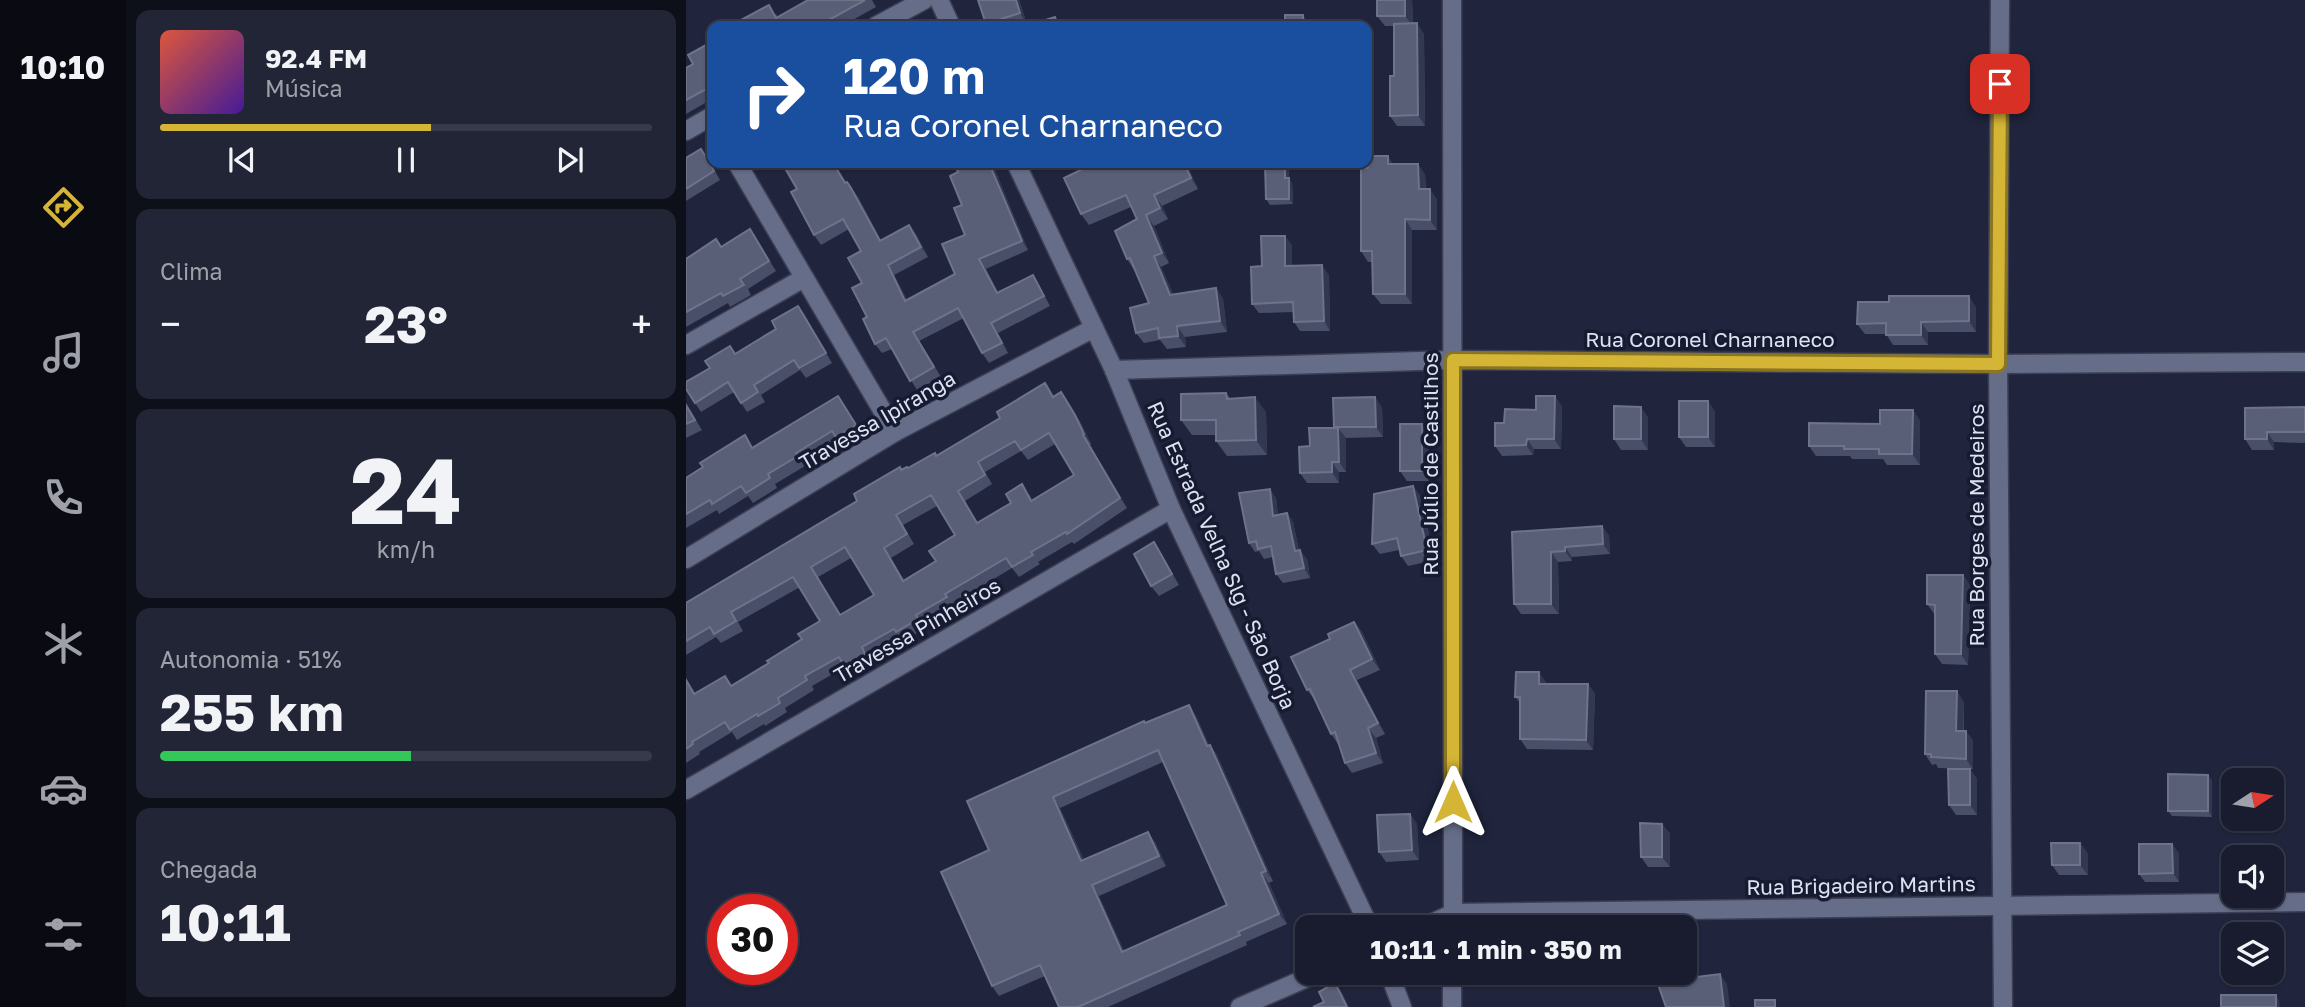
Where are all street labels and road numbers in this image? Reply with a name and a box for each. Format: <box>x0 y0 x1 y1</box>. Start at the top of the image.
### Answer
street label: Rua Coronel Charnaneco <box>1585 326 1835 352</box>
street label: Rua Júlio de Castilhos <box>1417 352 1443 576</box>
street label: Travessa Ipiranga <box>794 365 960 475</box>
street label: Rua Estrada Velha Slg - São Borja <box>1142 397 1302 713</box>
street label: Rua Borges de Medeiros <box>1963 404 1989 646</box>
street label: Travessa Pinheiros <box>829 572 1005 688</box>
street label: Rua Brigadeiro Martins <box>1746 870 1976 900</box>

